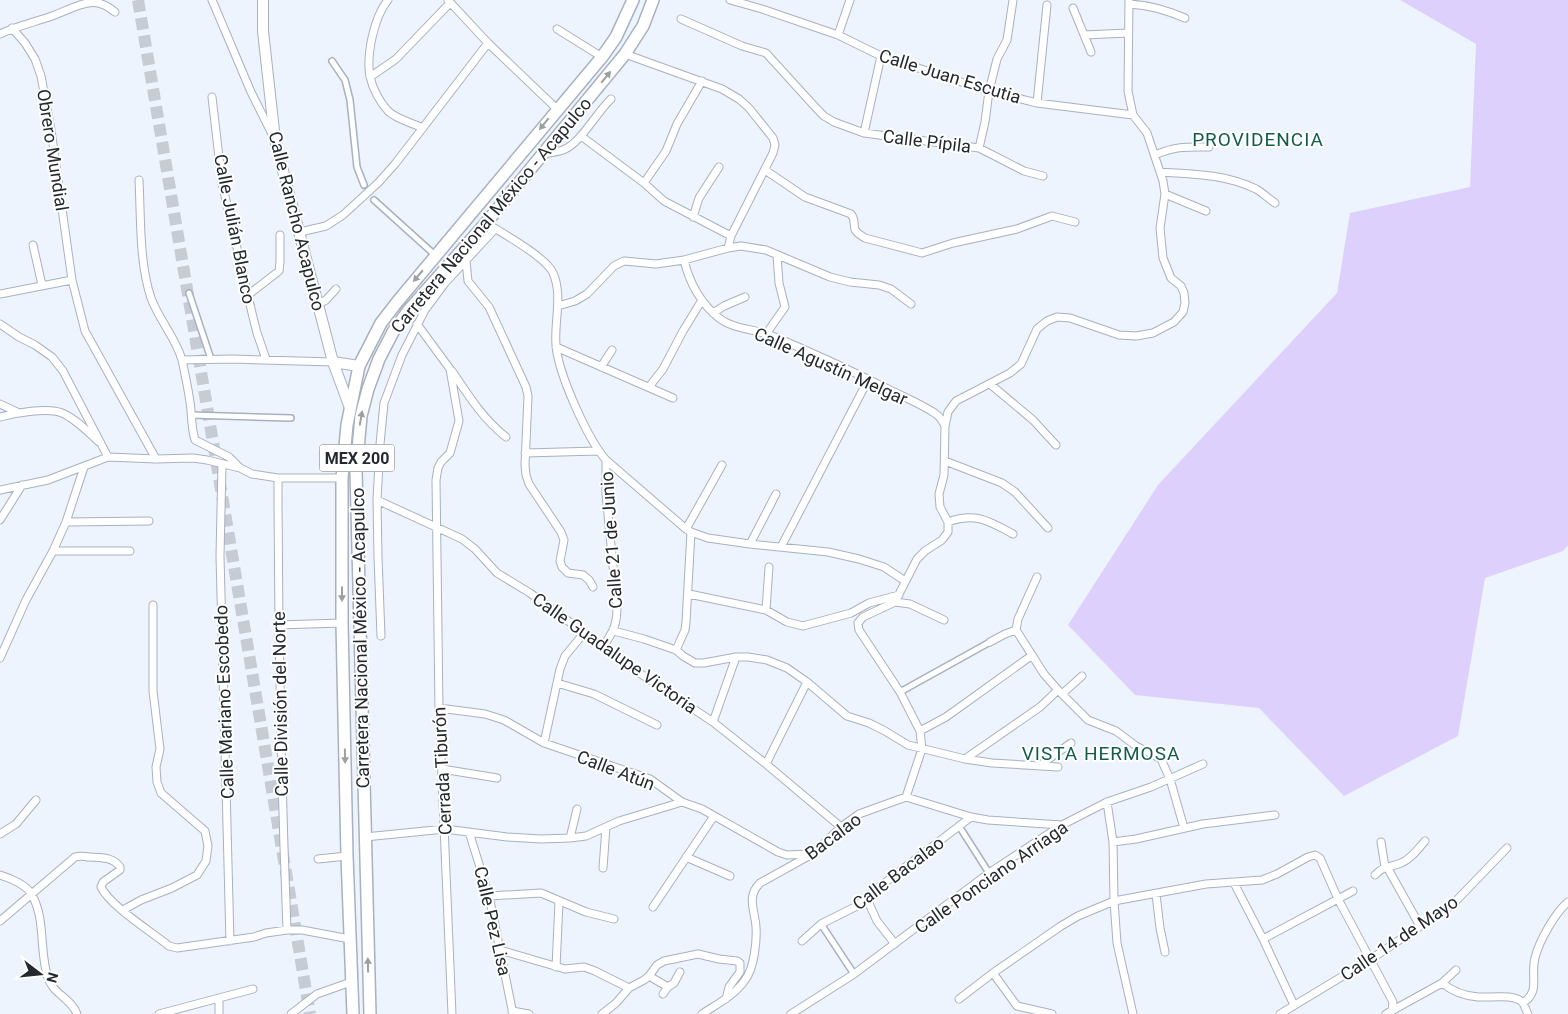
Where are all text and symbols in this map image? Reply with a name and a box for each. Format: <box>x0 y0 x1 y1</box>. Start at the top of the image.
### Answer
street label: Calle Juan Escutia <box>877 44 1023 108</box>
one-way arrow <box>600 70 611 83</box>
street label: Obrero Mundial <box>33 88 73 212</box>
street label: Carretera Nacional México - Acapulco <box>386 93 596 337</box>
one-way arrow <box>539 117 550 130</box>
street label: Calle Pípila <box>882 125 972 157</box>
district label: PROVIDENCIA <box>1192 128 1324 151</box>
street label: Calle Rancho Acapulco <box>265 129 329 313</box>
street label: Calle Julián Blanco <box>210 152 260 306</box>
one-way arrow <box>413 269 424 282</box>
street label: Calle Agustín Melgar <box>751 323 911 409</box>
one-way arrow <box>358 410 366 426</box>
road number: MEX 200 <box>320 444 394 472</box>
street label: Calle 21 de Junio <box>596 471 626 609</box>
street label: Carretera Nacional México - Acapulco <box>347 487 373 789</box>
one-way arrow <box>338 586 346 602</box>
street label: Calle Guadalupe Victoria <box>529 588 701 718</box>
street label: Calle Mariano Escobedo <box>210 605 238 799</box>
street label: Calle División del Norte <box>268 611 292 797</box>
street label: Cerrada Tiburón <box>428 706 456 836</box>
district label: VISTA HERMOSA <box>1022 742 1180 765</box>
street label: Calle Atún <box>574 746 658 794</box>
one-way arrow <box>341 749 349 765</box>
street label: Bacalao <box>801 808 865 864</box>
street label: Calle Ponciano Arriaga <box>910 816 1072 938</box>
street label: Calle Bacalao <box>848 832 948 914</box>
street label: Calle Pez Lisa <box>470 864 516 978</box>
street label: Calle 14 de Mayo <box>1336 891 1462 985</box>
north arrow <box>15 949 65 999</box>
one-way arrow <box>364 957 372 973</box>
text: N <box>43 971 62 985</box>

